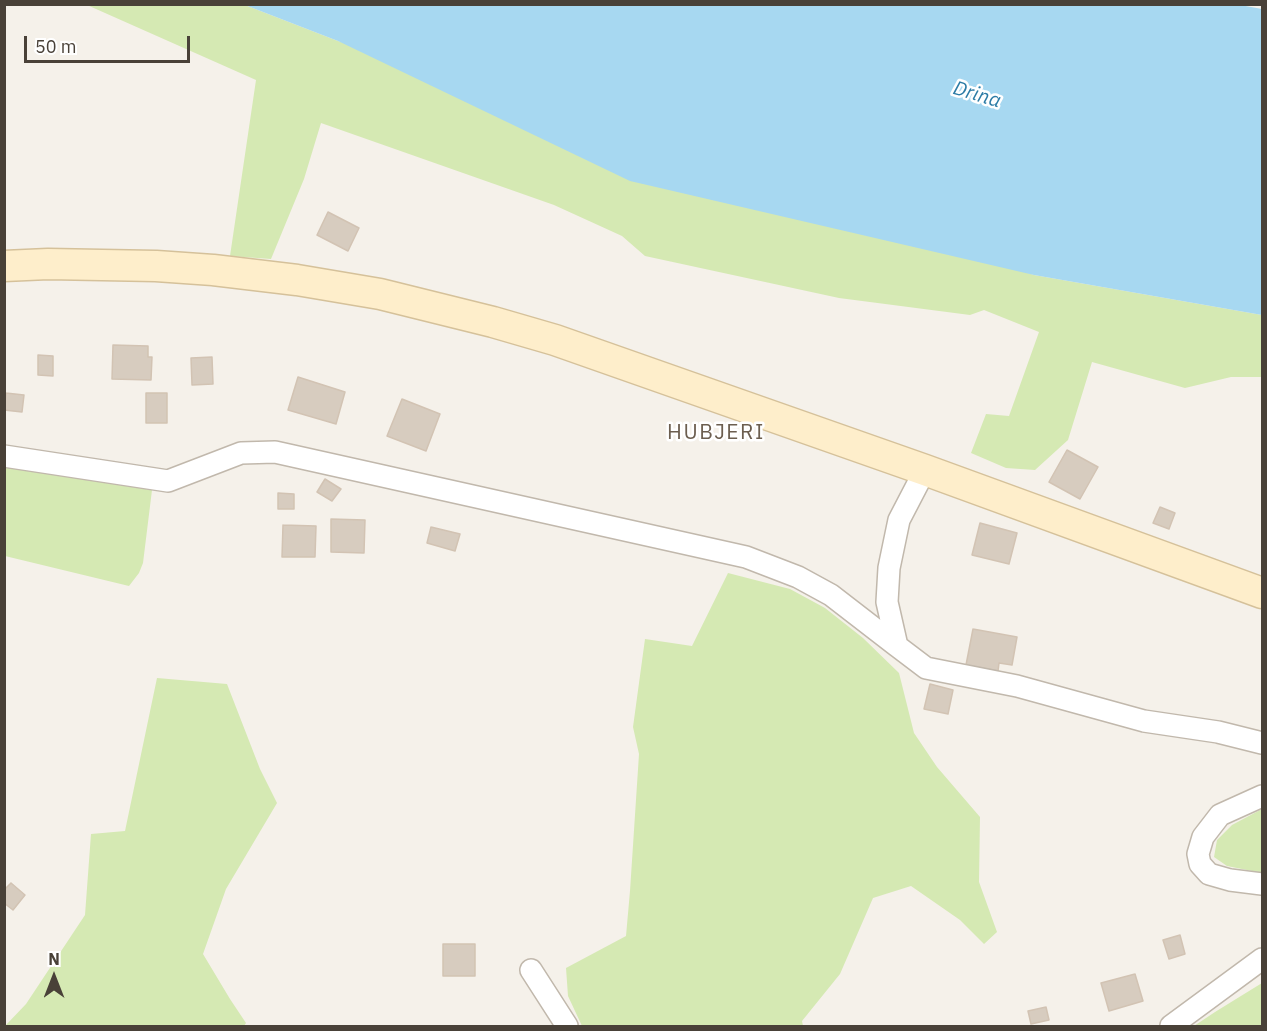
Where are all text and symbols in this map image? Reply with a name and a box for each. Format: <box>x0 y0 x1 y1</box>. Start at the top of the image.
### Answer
scale bar <box>27 24 194 62</box>
text: 50 m <box>35 35 77 58</box>
water label: Drina <box>950 76 1004 114</box>
district label: HUBJERI <box>667 420 765 446</box>
north arrow <box>24 947 84 1007</box>
text: N <box>48 949 60 969</box>

